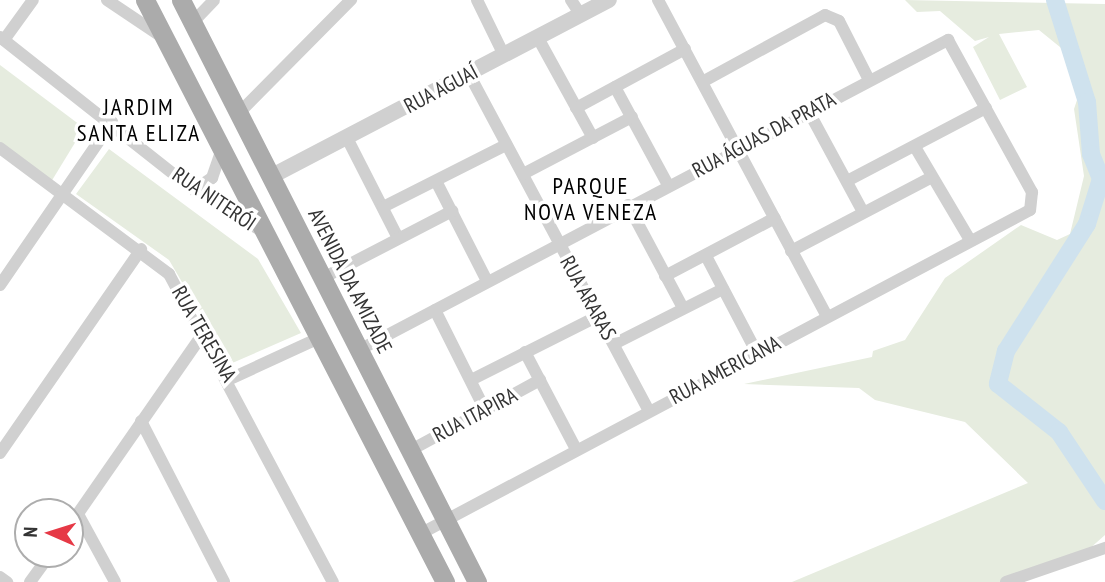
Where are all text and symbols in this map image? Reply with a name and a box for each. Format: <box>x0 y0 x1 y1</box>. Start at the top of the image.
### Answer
street label: RUA AGUAÍ <box>399 59 483 119</box>
street label: RUA ÁGUAS DA PRATA <box>687 86 841 184</box>
district label: JARDIM SANTA ELIZA <box>78 93 200 147</box>
street label: RUA NITERÓI <box>167 162 261 236</box>
district label: PARQUE NOVA VENEZA <box>525 172 657 226</box>
street label: AVENIDA DA AMIZADE <box>302 204 398 358</box>
street label: RUA ARARAS <box>554 251 622 345</box>
street label: RUA TERESINA <box>166 281 242 387</box>
street label: RUA AMERICANA <box>665 330 785 410</box>
street label: RUA ITAPIRA <box>428 382 522 448</box>
north arrow <box>14 498 84 568</box>
text: N <box>18 526 42 538</box>

